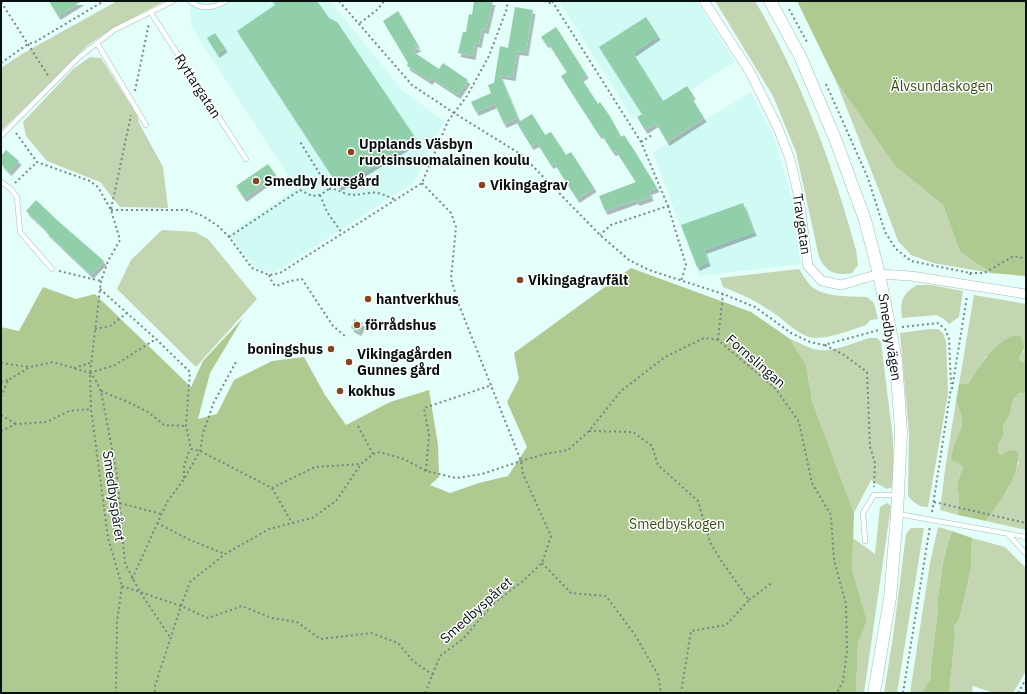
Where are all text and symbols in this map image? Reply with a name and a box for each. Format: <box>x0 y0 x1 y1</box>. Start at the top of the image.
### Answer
street label: Ryttargatan <box>171 50 225 122</box>
park label: Älvsundaskogen <box>891 77 993 95</box>
place label: Upplands Väsbyn ruotsinsuomalainen koulu <box>359 135 530 169</box>
marker: Upplands Väsbyn ruotsinsuomalainen koulu <box>346 147 356 157</box>
place label: Smedby kursgård <box>264 172 380 190</box>
marker: Smedby kursgård <box>251 176 261 186</box>
place label: Vikingagrav <box>490 176 568 194</box>
marker: Vikingagrav <box>477 180 487 190</box>
street label: Travgatan <box>789 192 815 256</box>
place label: Vikingagravfält <box>528 271 628 289</box>
marker: Vikingagravfält <box>515 275 525 285</box>
place label: hantverkhus <box>376 290 459 308</box>
street label: Smedbyvägen <box>874 292 906 382</box>
marker: hantverkhus <box>363 294 373 304</box>
place label: förrådshus <box>365 316 436 334</box>
marker: förrådshus <box>352 320 362 330</box>
street label: Fornslingan <box>722 330 790 392</box>
place label: boningshus <box>247 340 323 358</box>
marker: boningshus <box>326 344 336 354</box>
place label: Vikingagården Gunnes gård <box>357 345 452 379</box>
marker: Vikingagården Gunnes gård <box>344 357 354 367</box>
place label: kokhus <box>348 382 395 400</box>
marker: kokhus <box>335 386 345 396</box>
street label: Smedbyspåret <box>99 450 129 543</box>
park label: Smedbyskogen <box>629 515 725 533</box>
street label: Smedbyspåret <box>436 573 516 647</box>

